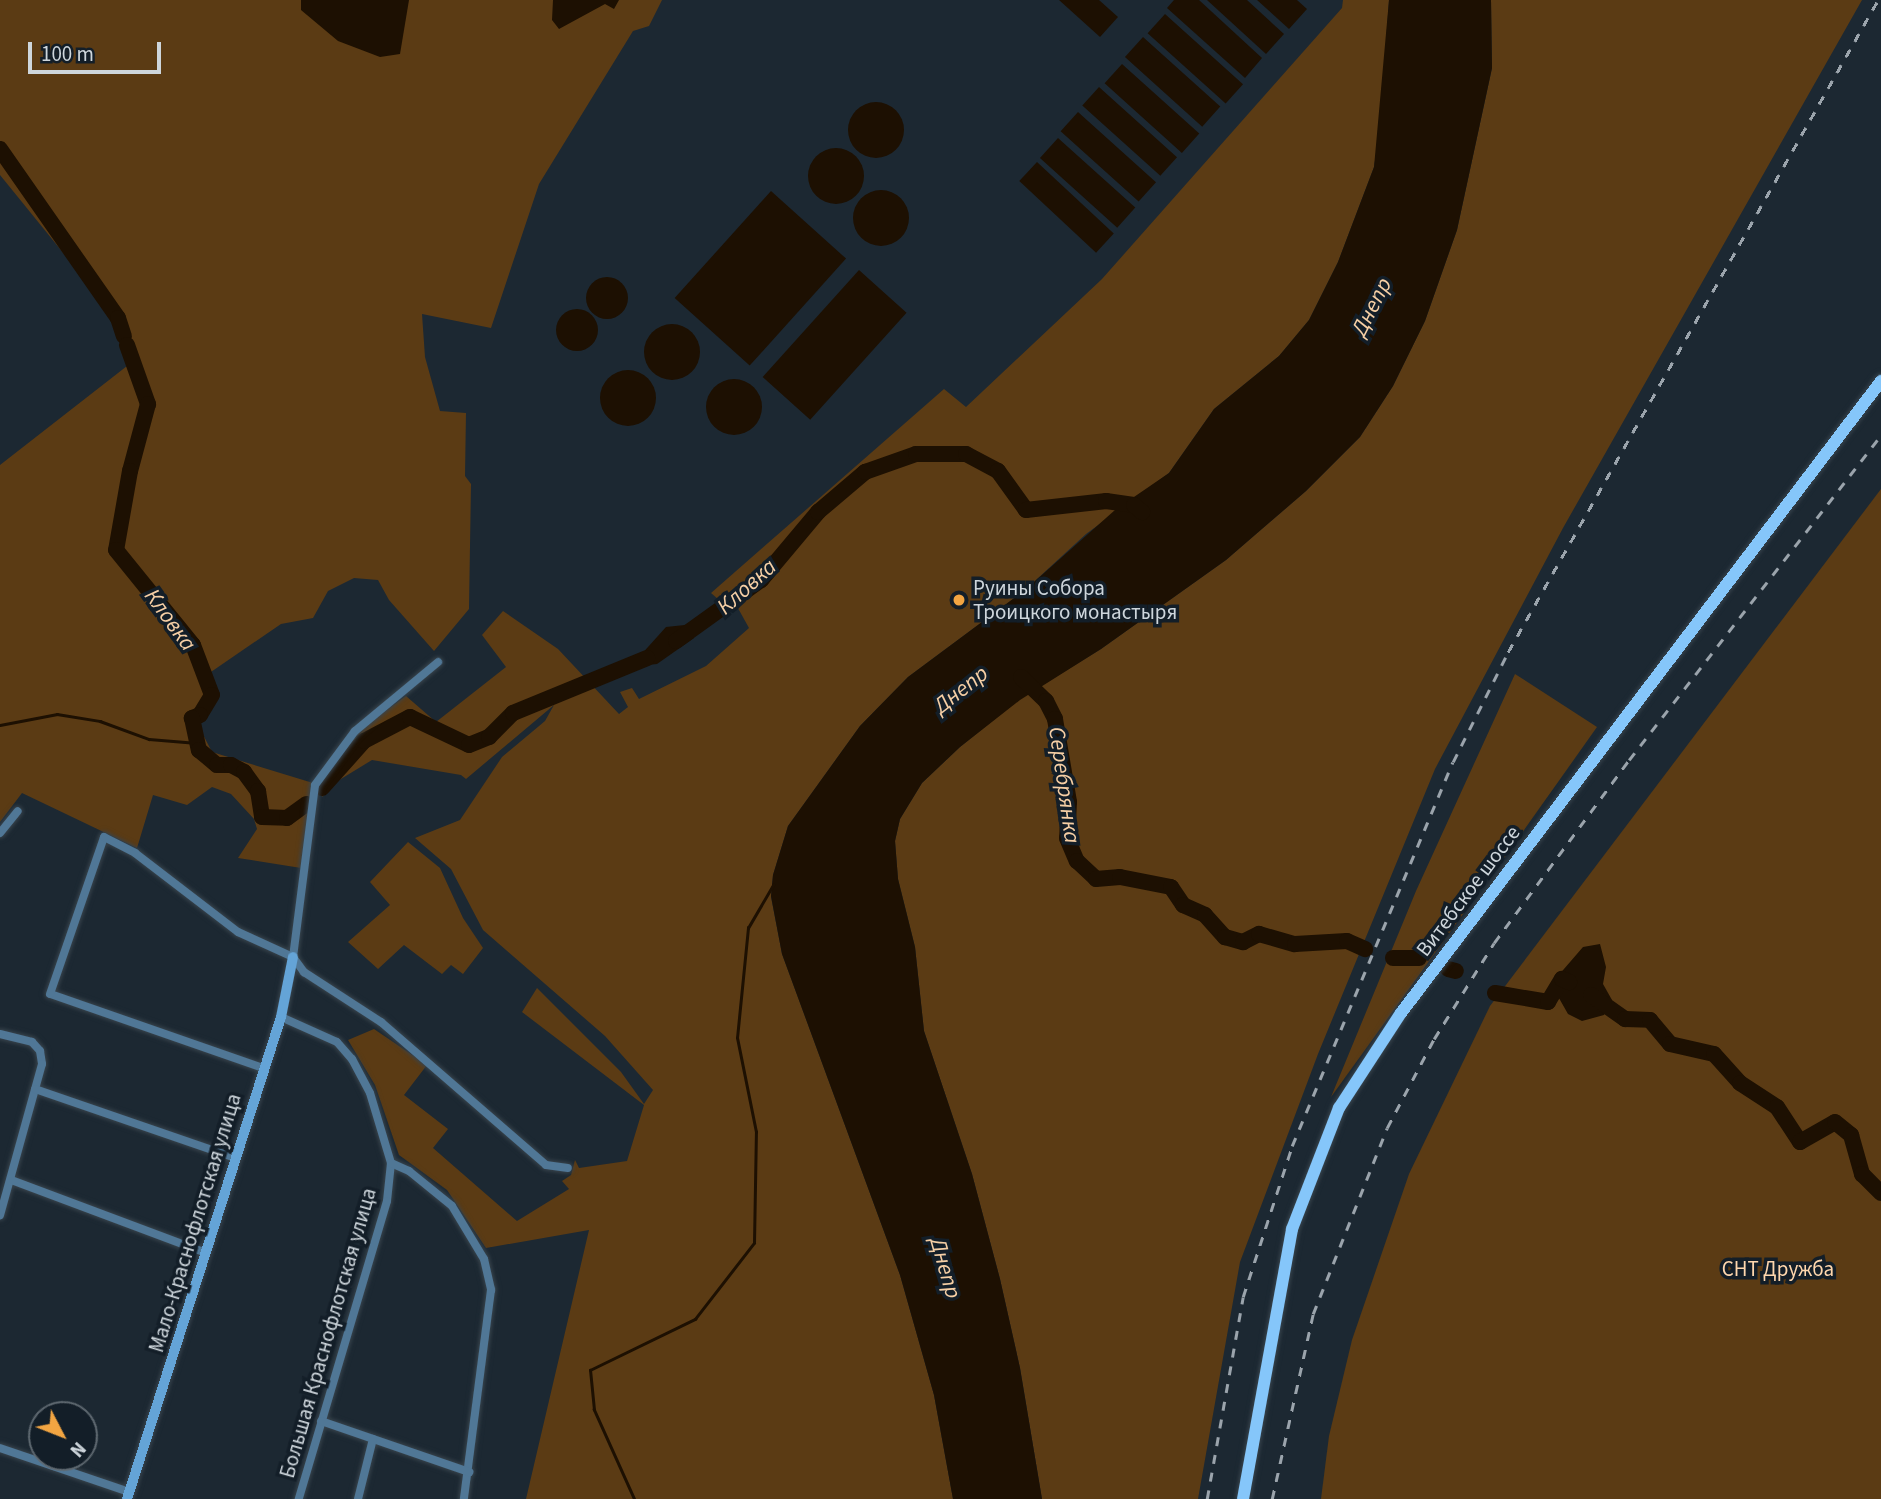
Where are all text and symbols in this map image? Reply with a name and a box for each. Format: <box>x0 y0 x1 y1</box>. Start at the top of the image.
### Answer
scale bar <box>32 28 164 72</box>
text: 100 m <box>41 39 94 69</box>
water label: Днепр <box>1346 273 1398 341</box>
water label: Кловка <box>712 553 782 621</box>
place label: Руины Собора Троицкого монастыря <box>973 575 1177 625</box>
water label: Кловка <box>138 583 202 657</box>
marker: Руины Собора Троицкого монастыря <box>951 592 967 608</box>
water label: Днепр <box>928 660 994 720</box>
water label: Серебрянка <box>1042 725 1086 845</box>
street label: Витебское шоссе <box>1411 821 1525 961</box>
street label: Мало-Краснофлотская улица <box>144 1091 246 1355</box>
street label: Большая Краснофлотская улица <box>274 1185 382 1481</box>
water label: Днепр <box>923 1234 967 1302</box>
park label: СНТ Дружба <box>1722 1256 1834 1282</box>
north arrow <box>28 1401 98 1471</box>
text: N <box>63 1435 92 1463</box>

